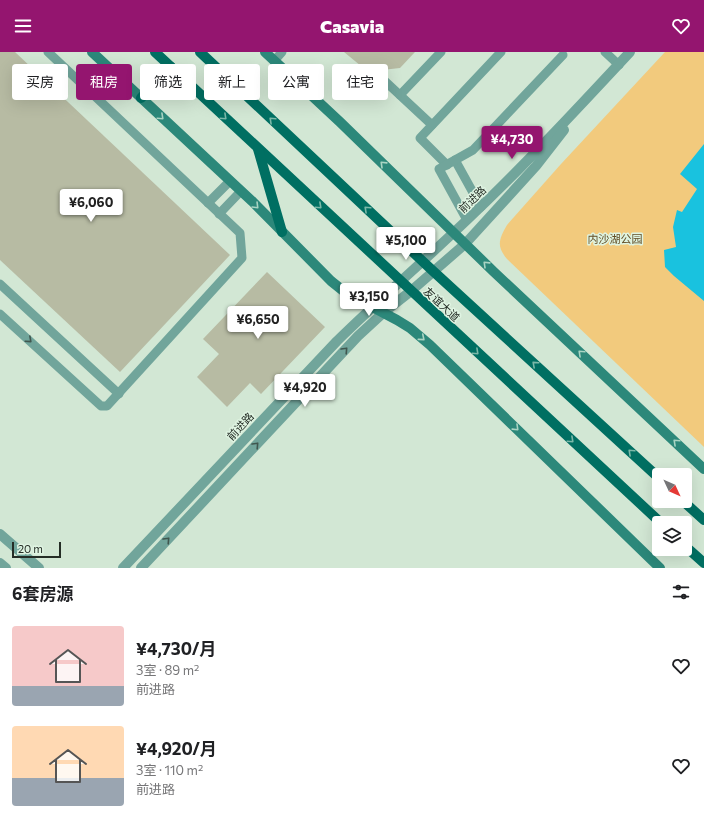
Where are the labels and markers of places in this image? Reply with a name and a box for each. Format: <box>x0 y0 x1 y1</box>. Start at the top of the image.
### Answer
pin: ¥4,730 <box>479 126 545 160</box>
pin: ¥6,060 <box>58 189 124 223</box>
pin: ¥5,100 <box>373 227 439 261</box>
pin: ¥3,150 <box>336 283 402 317</box>
pin: ¥6,650 <box>225 306 291 340</box>
pin: ¥4,920 <box>272 374 338 408</box>

